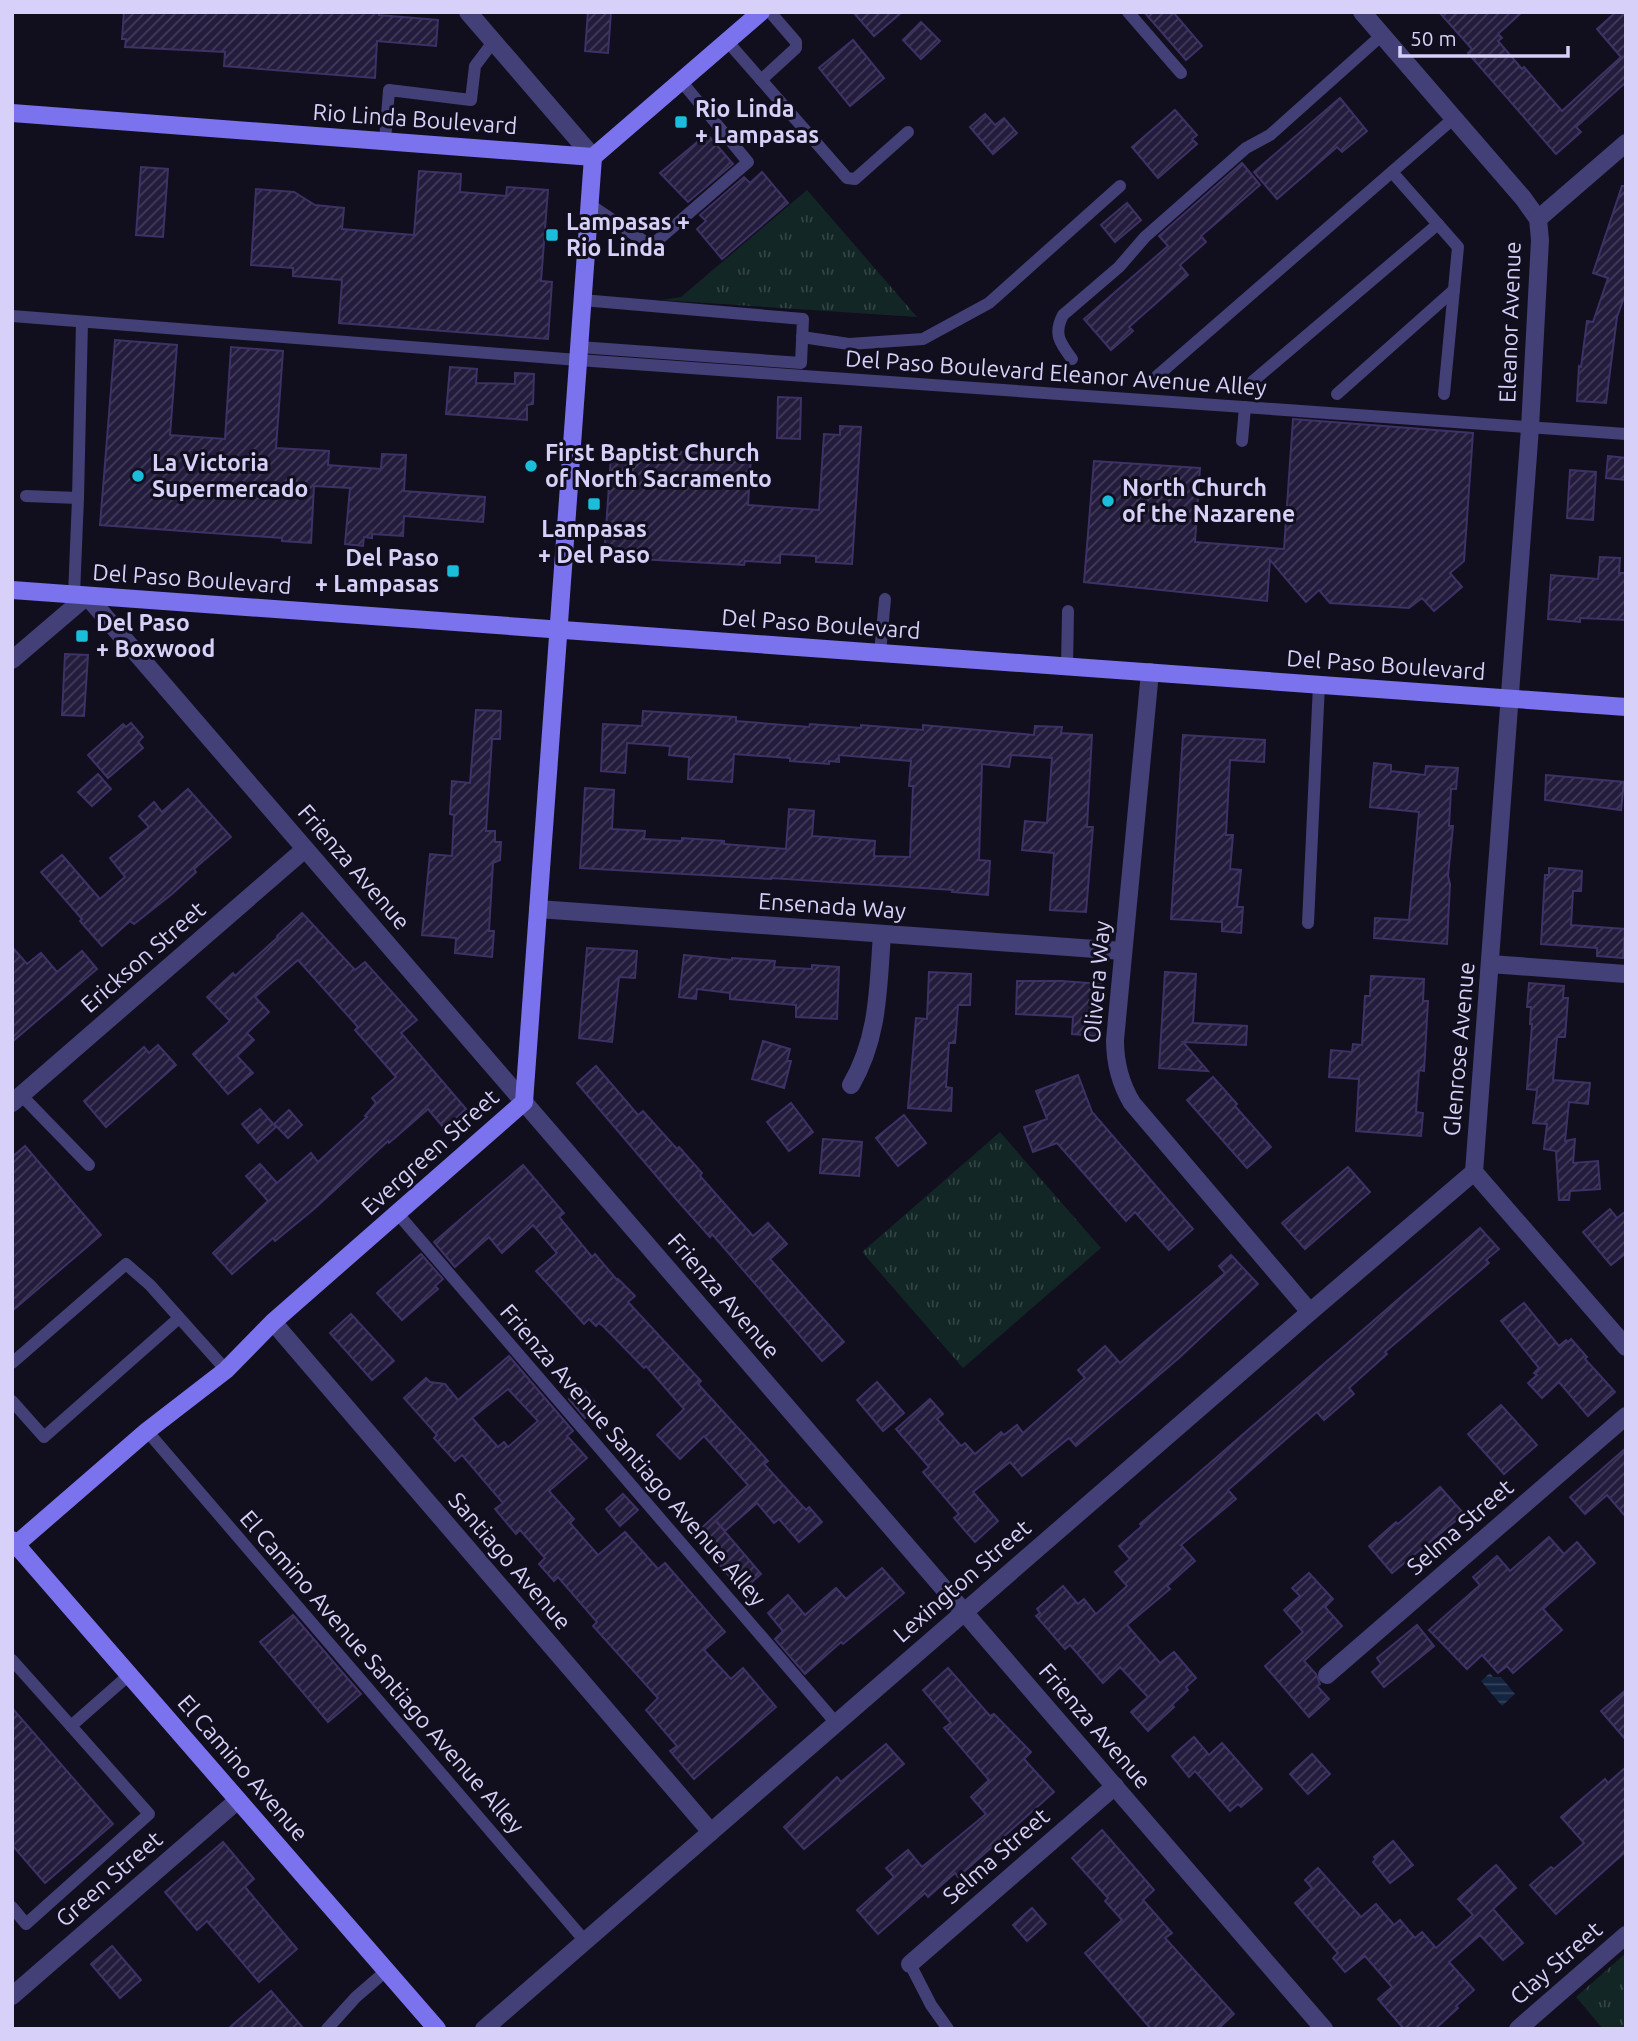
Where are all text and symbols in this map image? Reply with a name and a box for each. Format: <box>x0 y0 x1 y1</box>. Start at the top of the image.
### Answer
scale bar <box>1400 14 1568 58</box>
text: 50 m <box>1410 26 1457 50</box>
place label: Rio Linda + Lampasas <box>695 96 819 147</box>
street label: Rio Linda Boulevard <box>312 99 518 138</box>
marker: Rio Linda + Lampasas <box>673 114 689 130</box>
place label: Lampasas + Rio Linda <box>566 209 690 260</box>
marker: Lampasas + Rio Linda <box>544 227 560 243</box>
street label: Eleanor Avenue <box>1494 241 1525 403</box>
street label: Del Paso Boulevard Eleanor Avenue Alley <box>845 345 1268 400</box>
place label: First Baptist Church of North Sacramento <box>545 440 772 491</box>
place label: La Victoria Supermercado <box>152 450 308 501</box>
marker: First Baptist Church of North Sacramento <box>523 458 539 474</box>
marker: La Victoria Supermercado <box>130 468 146 484</box>
place label: North Church of the Nazarene <box>1122 475 1295 526</box>
marker: North Church of the Nazarene <box>1100 493 1116 509</box>
marker: Lampasas + Del Paso <box>586 496 602 512</box>
place label: Lampasas + Del Paso <box>538 516 650 567</box>
place label: Del Paso + Lampasas <box>315 545 439 596</box>
street label: Del Paso Boulevard <box>92 559 292 598</box>
marker: Del Paso + Lampasas <box>445 563 461 579</box>
street label: Del Paso Boulevard <box>721 604 921 643</box>
place label: Del Paso + Boxwood <box>96 610 215 661</box>
marker: Del Paso + Boxwood <box>74 628 90 644</box>
street label: Del Paso Boulevard <box>1286 645 1486 684</box>
street label: Frienza Avenue <box>293 799 415 934</box>
street label: Ensenada Way <box>757 888 907 923</box>
street label: Erickson Street <box>76 896 210 1017</box>
street label: Olivera Way <box>1079 920 1114 1044</box>
street label: Glenrose Avenue <box>1438 961 1479 1137</box>
street label: Evergreen Street <box>356 1084 503 1220</box>
street label: Frienza Avenue <box>663 1228 785 1363</box>
street label: Frienza Avenue Santiago Avenue Alley <box>494 1298 772 1612</box>
street label: Selma Street <box>1402 1474 1518 1579</box>
street label: Santiago Avenue <box>443 1487 577 1635</box>
street label: El Camino Avenue Santiago Avenue Alley <box>234 1505 530 1839</box>
street label: Lexington Street <box>888 1514 1035 1647</box>
street label: Frienza Avenue <box>1034 1658 1156 1793</box>
street label: El Camino Avenue <box>172 1689 314 1847</box>
street label: Selma Street <box>938 1803 1054 1908</box>
street label: Green Street <box>51 1826 167 1931</box>
street label: Clay Street <box>1505 1916 1606 2009</box>

